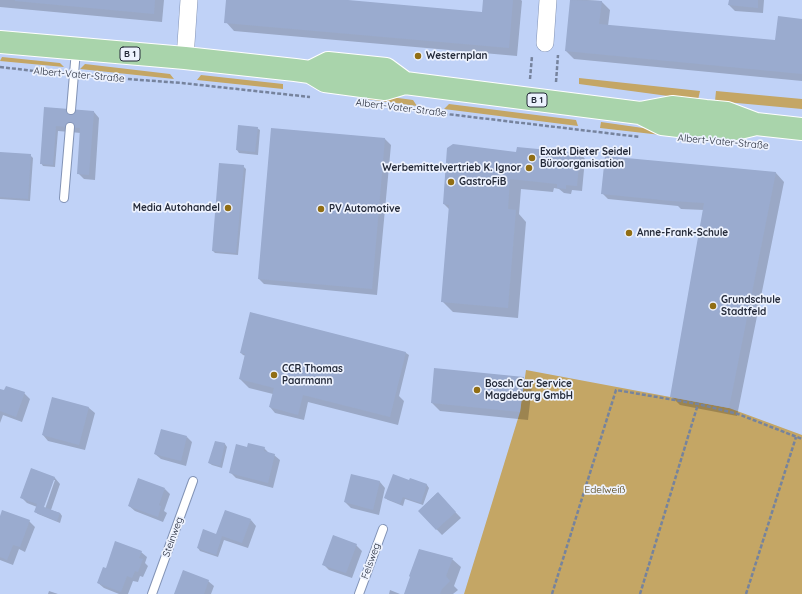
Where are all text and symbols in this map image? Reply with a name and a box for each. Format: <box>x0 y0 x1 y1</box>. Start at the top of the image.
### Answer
road number: B 1 <box>120 47 140 61</box>
place label: Westernplan <box>426 50 487 62</box>
marker: Westernplan <box>413 51 423 61</box>
street label: Albert-Vater-Straße <box>33 65 125 85</box>
road number: B 1 <box>527 93 547 107</box>
street label: Albert-Vater-Straße <box>355 96 447 120</box>
street label: Albert-Vater-Straße <box>677 132 769 152</box>
place label: Exakt Dieter Seidel Büroorganisation <box>540 146 631 170</box>
marker: Exakt Dieter Seidel Büroorganisation <box>527 153 537 163</box>
place label: Werbemittelvertrieb K. Ignor <box>382 162 521 174</box>
marker: Werbemittelvertrieb K. Ignor <box>524 163 534 173</box>
place label: GastroFiB <box>459 176 506 188</box>
marker: GastroFiB <box>446 177 456 187</box>
place label: Media Autohandel <box>133 202 220 214</box>
marker: Media Autohandel <box>223 203 233 213</box>
place label: PV Automotive <box>329 203 400 215</box>
marker: PV Automotive <box>316 204 326 214</box>
place label: Anne-Frank-Schule <box>637 227 728 239</box>
marker: Anne-Frank-Schule <box>624 228 634 238</box>
place label: Grundschule Stadtfeld <box>721 294 781 318</box>
marker: Grundschule Stadtfeld <box>708 301 718 311</box>
place label: CCR Thomas Paarmann <box>282 363 343 386</box>
marker: CCR Thomas Paarmann <box>269 370 279 380</box>
place label: Bosch Car Service Magdeburg GmbH <box>485 378 573 402</box>
marker: Bosch Car Service Magdeburg GmbH <box>472 385 482 395</box>
park label: Edelweiß <box>585 484 625 496</box>
street label: Steinweg <box>160 515 186 559</box>
street label: Felsweg <box>359 541 383 581</box>

